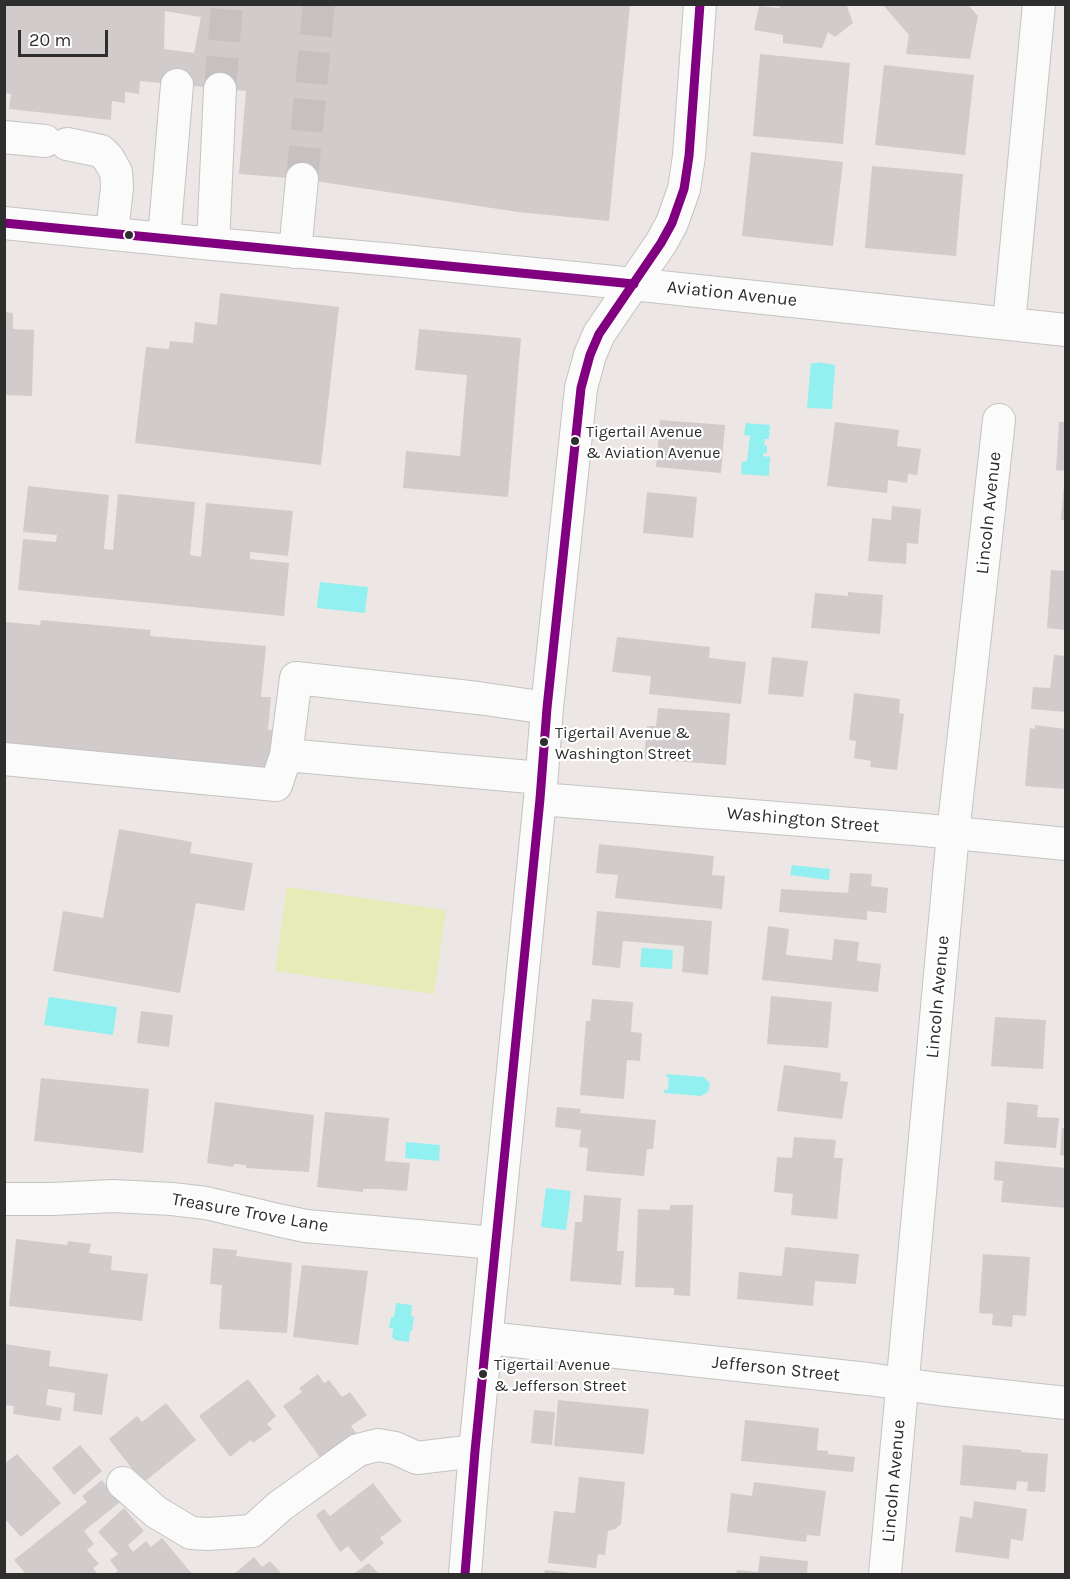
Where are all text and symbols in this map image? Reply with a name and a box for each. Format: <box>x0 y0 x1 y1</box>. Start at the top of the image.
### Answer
scale bar <box>21 18 111 56</box>
text: 20 m <box>29 29 71 51</box>
unlabelled marker <box>123 229 135 241</box>
street label: Aviation Avenue <box>666 276 798 312</box>
place label: Tigertail Avenue & Aviation Avenue <box>586 422 721 460</box>
marker: Tigertail Avenue & Aviation Avenue <box>569 435 581 447</box>
street label: Lincoln Avenue <box>972 451 1006 575</box>
place label: Tigertail Avenue & Washington Street <box>555 723 691 761</box>
marker: Tigertail Avenue & Washington Street <box>538 736 550 748</box>
street label: Washington Street <box>726 803 880 837</box>
street label: Lincoln Avenue <box>922 935 954 1059</box>
street label: Treasure Trove Lane <box>170 1189 330 1237</box>
street label: Jefferson Street <box>711 1352 841 1386</box>
place label: Tigertail Avenue & Jefferson Street <box>494 1355 627 1393</box>
marker: Tigertail Avenue & Jefferson Street <box>477 1368 489 1380</box>
street label: Lincoln Avenue <box>878 1419 910 1543</box>

